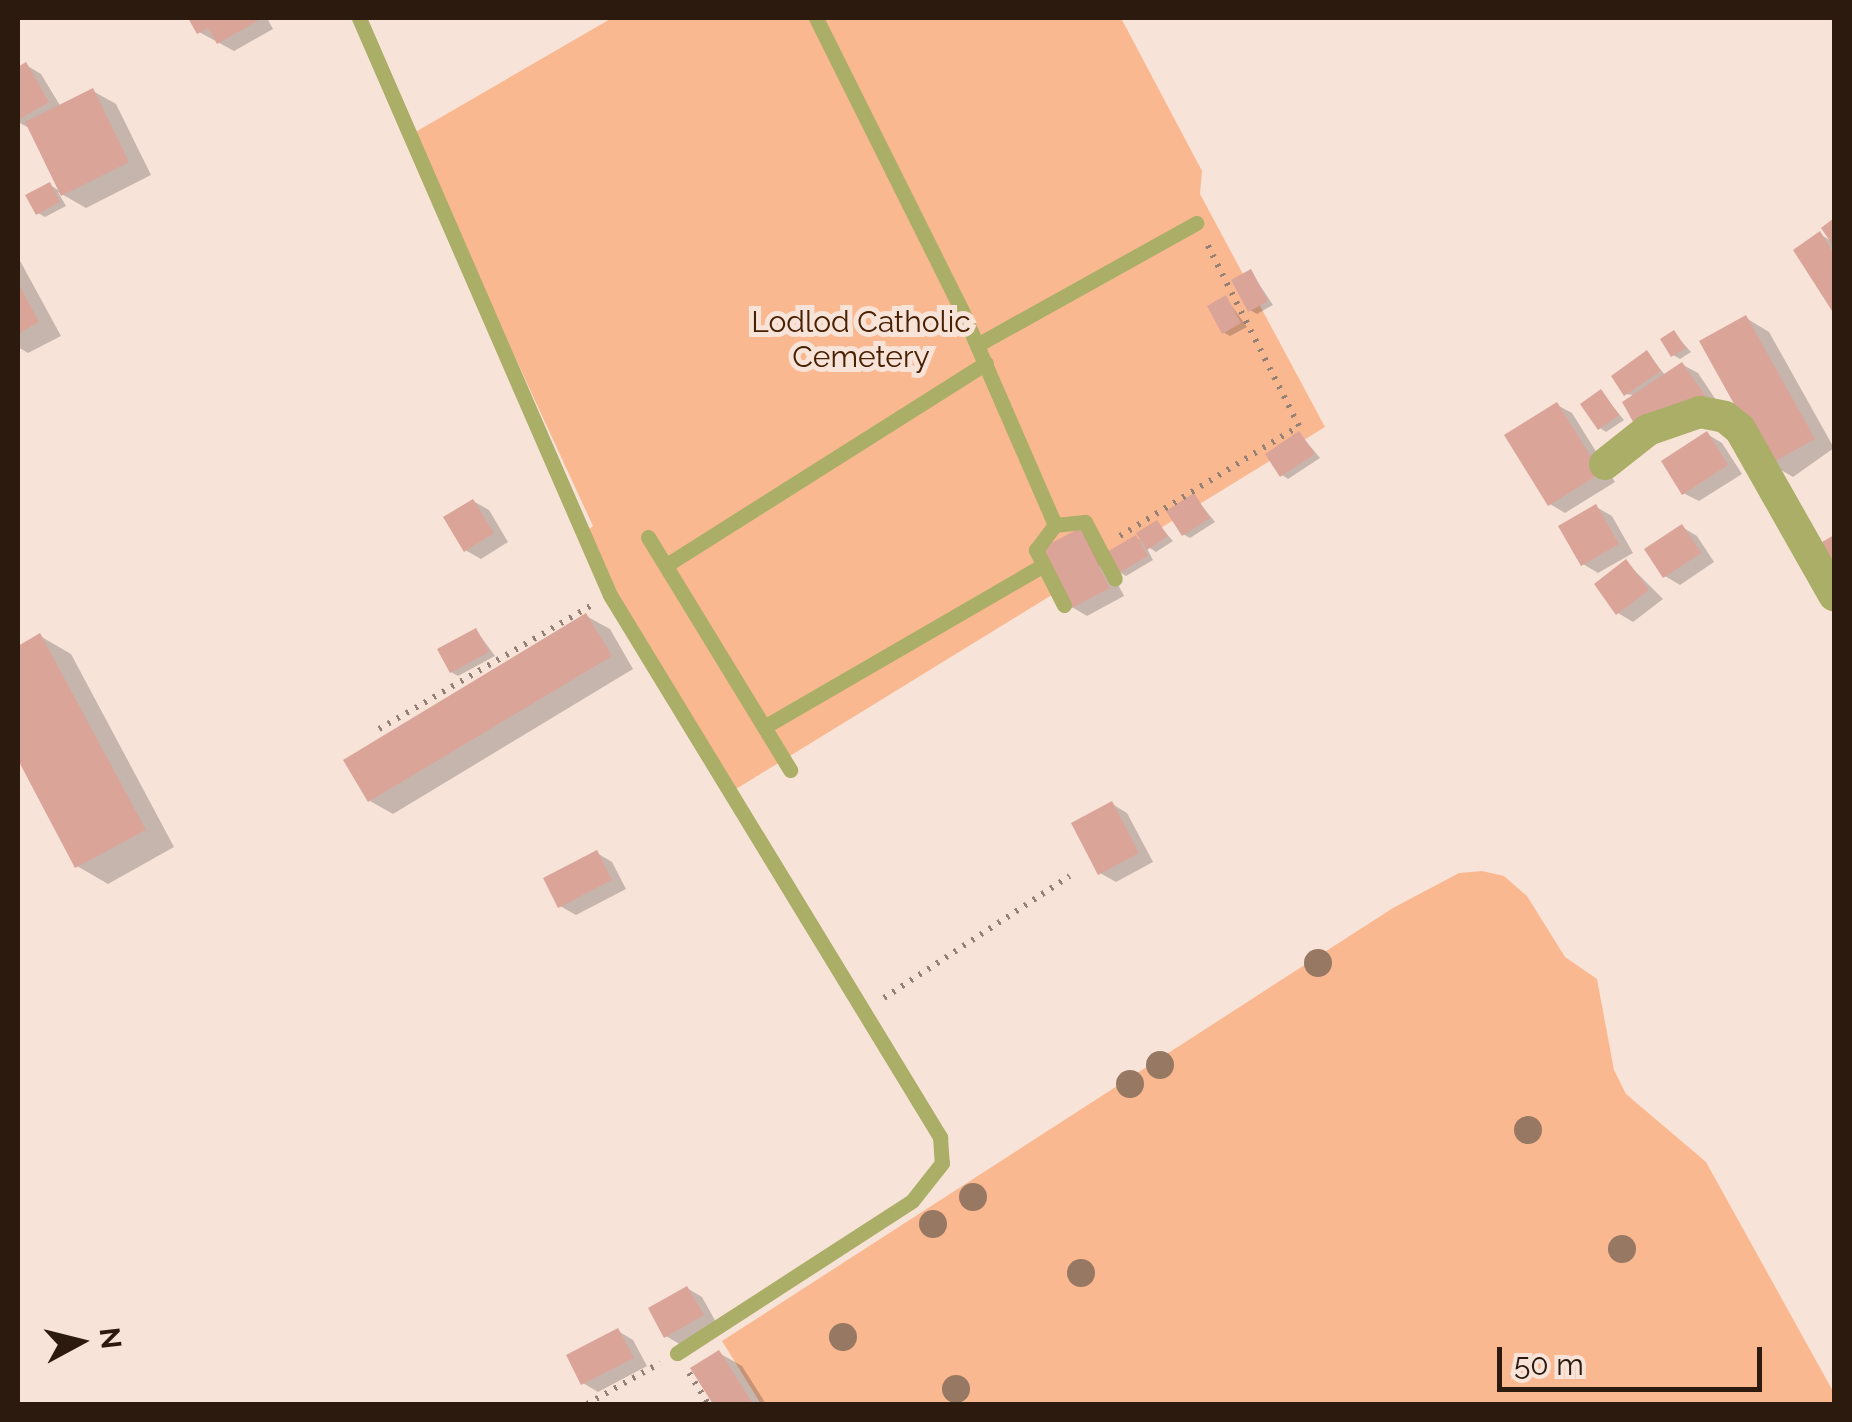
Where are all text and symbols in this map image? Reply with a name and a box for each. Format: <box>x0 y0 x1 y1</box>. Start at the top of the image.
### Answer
park label: Lodlod Catholic Cemetery <box>751 304 971 374</box>
north arrow <box>30 1292 130 1392</box>
text: N <box>93 1326 128 1351</box>
scale bar <box>1502 1327 1767 1389</box>
text: 50 m <box>1514 1347 1584 1382</box>

